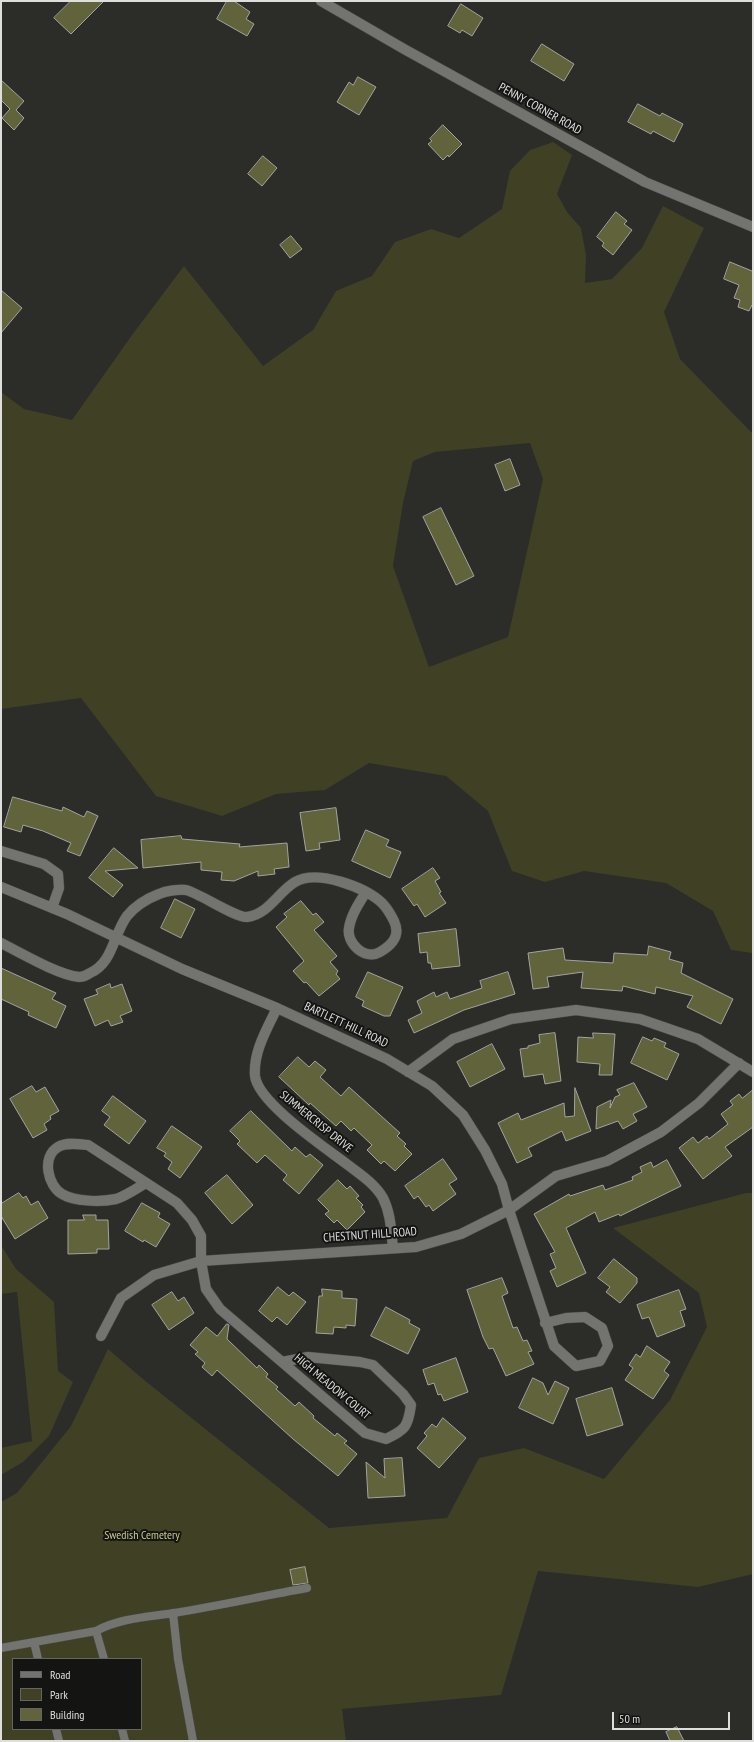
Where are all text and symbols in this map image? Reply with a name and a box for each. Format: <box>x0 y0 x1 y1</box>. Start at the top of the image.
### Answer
street label: PENNY CORNER ROAD <box>496 80 584 138</box>
street label: BARTLETT HILL ROAD <box>302 999 390 1051</box>
street label: SUMMERCRISP DRIVE <box>277 1088 355 1156</box>
street label: CHESTNUT HILL ROAD <box>323 1225 417 1245</box>
street label: HIGH MEADOW COURT <box>291 1351 373 1423</box>
park label: Swedish Cemetery <box>104 1529 180 1543</box>
legend <box>12 1658 142 1730</box>
text: Road <box>50 1667 70 1682</box>
text: Park <box>50 1687 68 1702</box>
scale bar <box>614 1704 732 1730</box>
text: Building <box>50 1707 85 1722</box>
text: 50 m <box>619 1711 640 1726</box>

